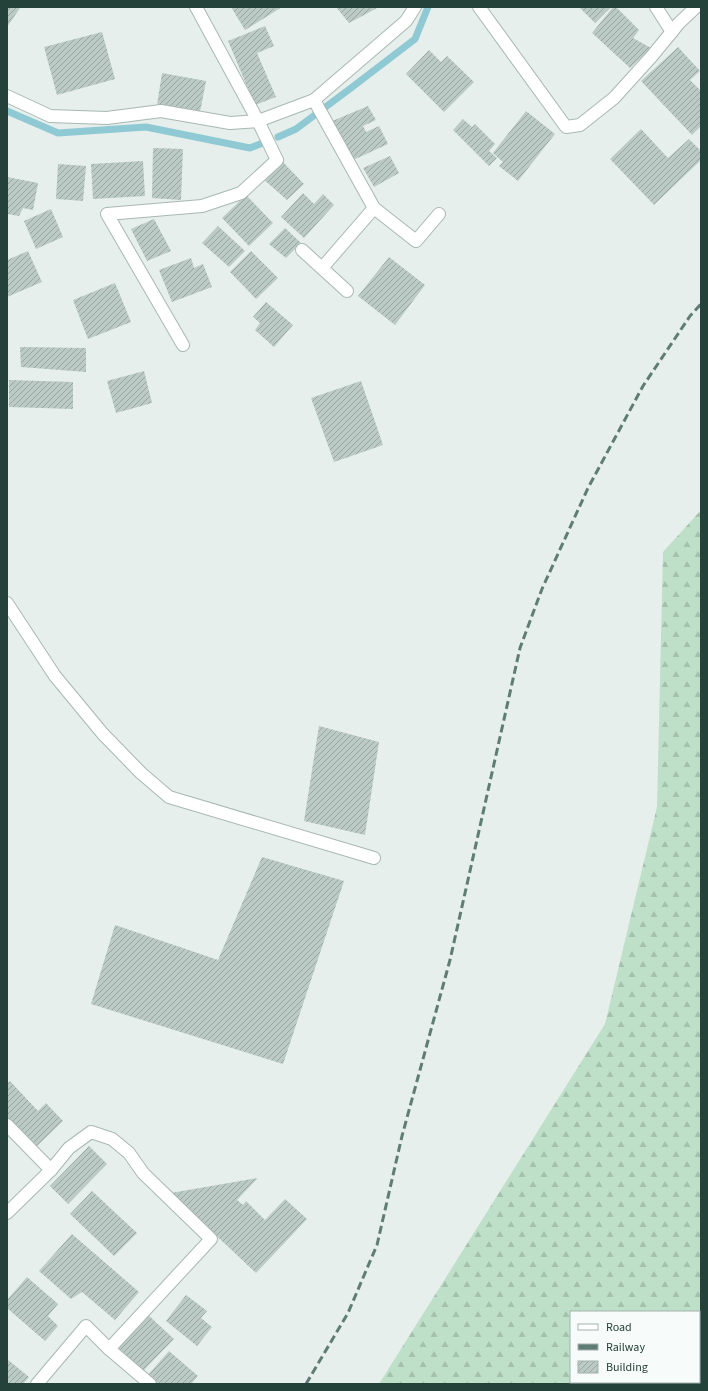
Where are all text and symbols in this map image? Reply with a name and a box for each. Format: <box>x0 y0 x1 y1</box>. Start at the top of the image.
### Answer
legend <box>570 1311 700 1383</box>
text: Road <box>606 1319 632 1336</box>
text: Railway <box>606 1339 645 1356</box>
text: Building <box>606 1359 648 1376</box>

